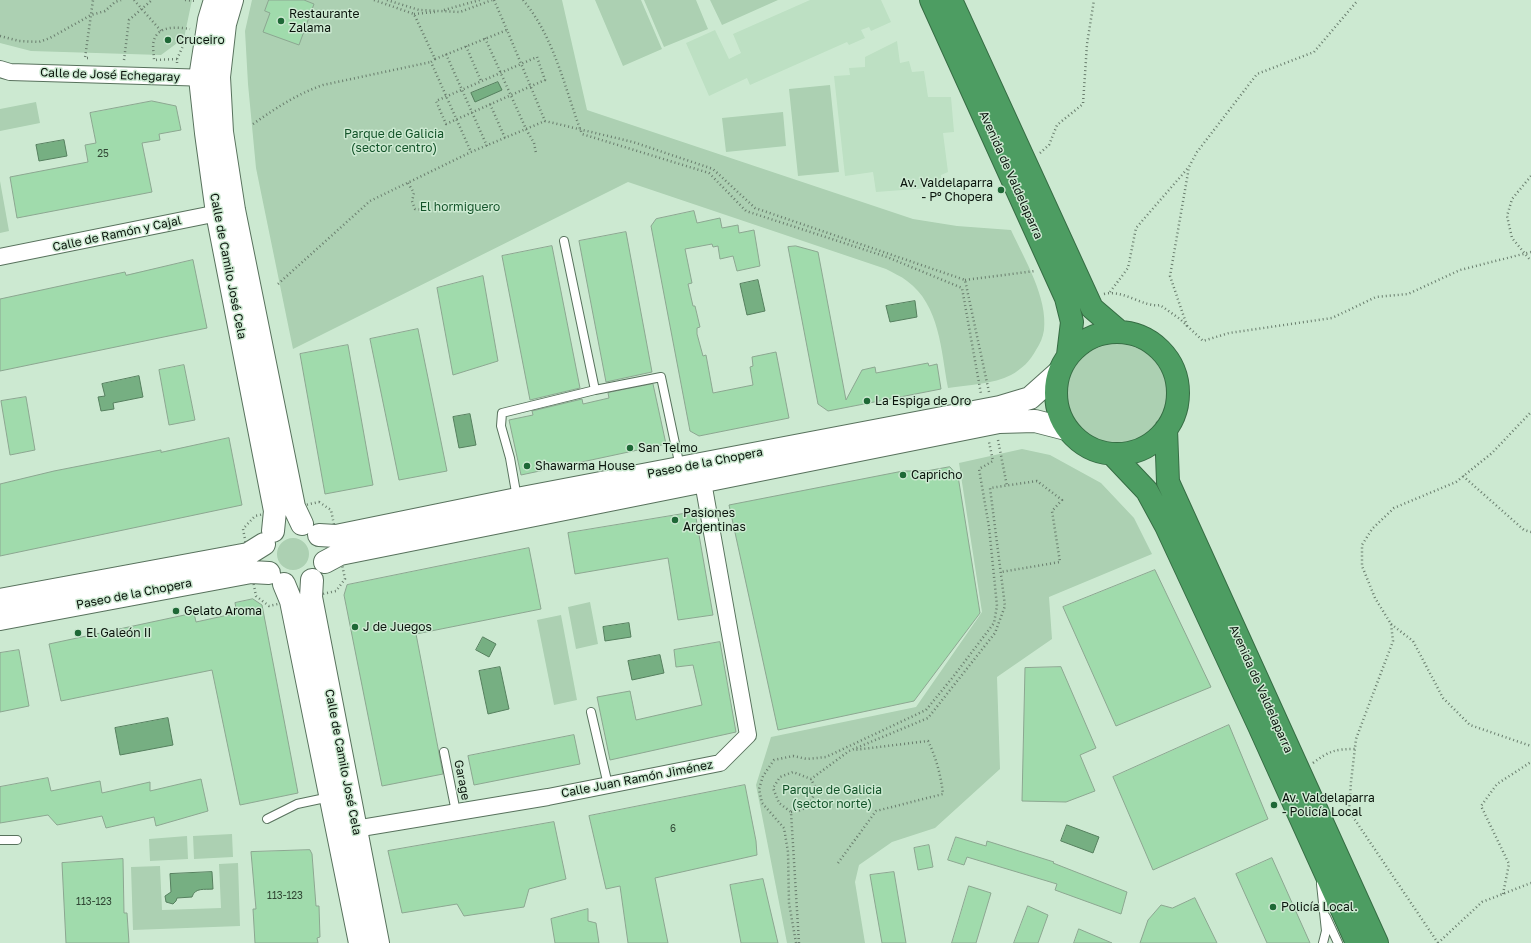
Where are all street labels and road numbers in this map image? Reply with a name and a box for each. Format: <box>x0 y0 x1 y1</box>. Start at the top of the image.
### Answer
street label: Calle de José Echegaray <box>40 65 180 85</box>
street label: Avenida de Valdelaparra <box>976 109 1046 241</box>
street label: Calle de Camilo José Cela <box>207 192 249 340</box>
street label: Calle de Ramón y Cajal <box>51 213 183 255</box>
street label: Paseo de la Chopera <box>646 445 764 481</box>
street label: Paseo de la Chopera <box>75 576 193 612</box>
street label: Avenida de Valdelaparra <box>1226 623 1296 755</box>
street label: Calle de Camilo José Cela <box>322 688 364 836</box>
street label: Calle Juan Ramón Jiménez <box>560 757 714 801</box>
street label: Garage <box>451 759 473 801</box>

